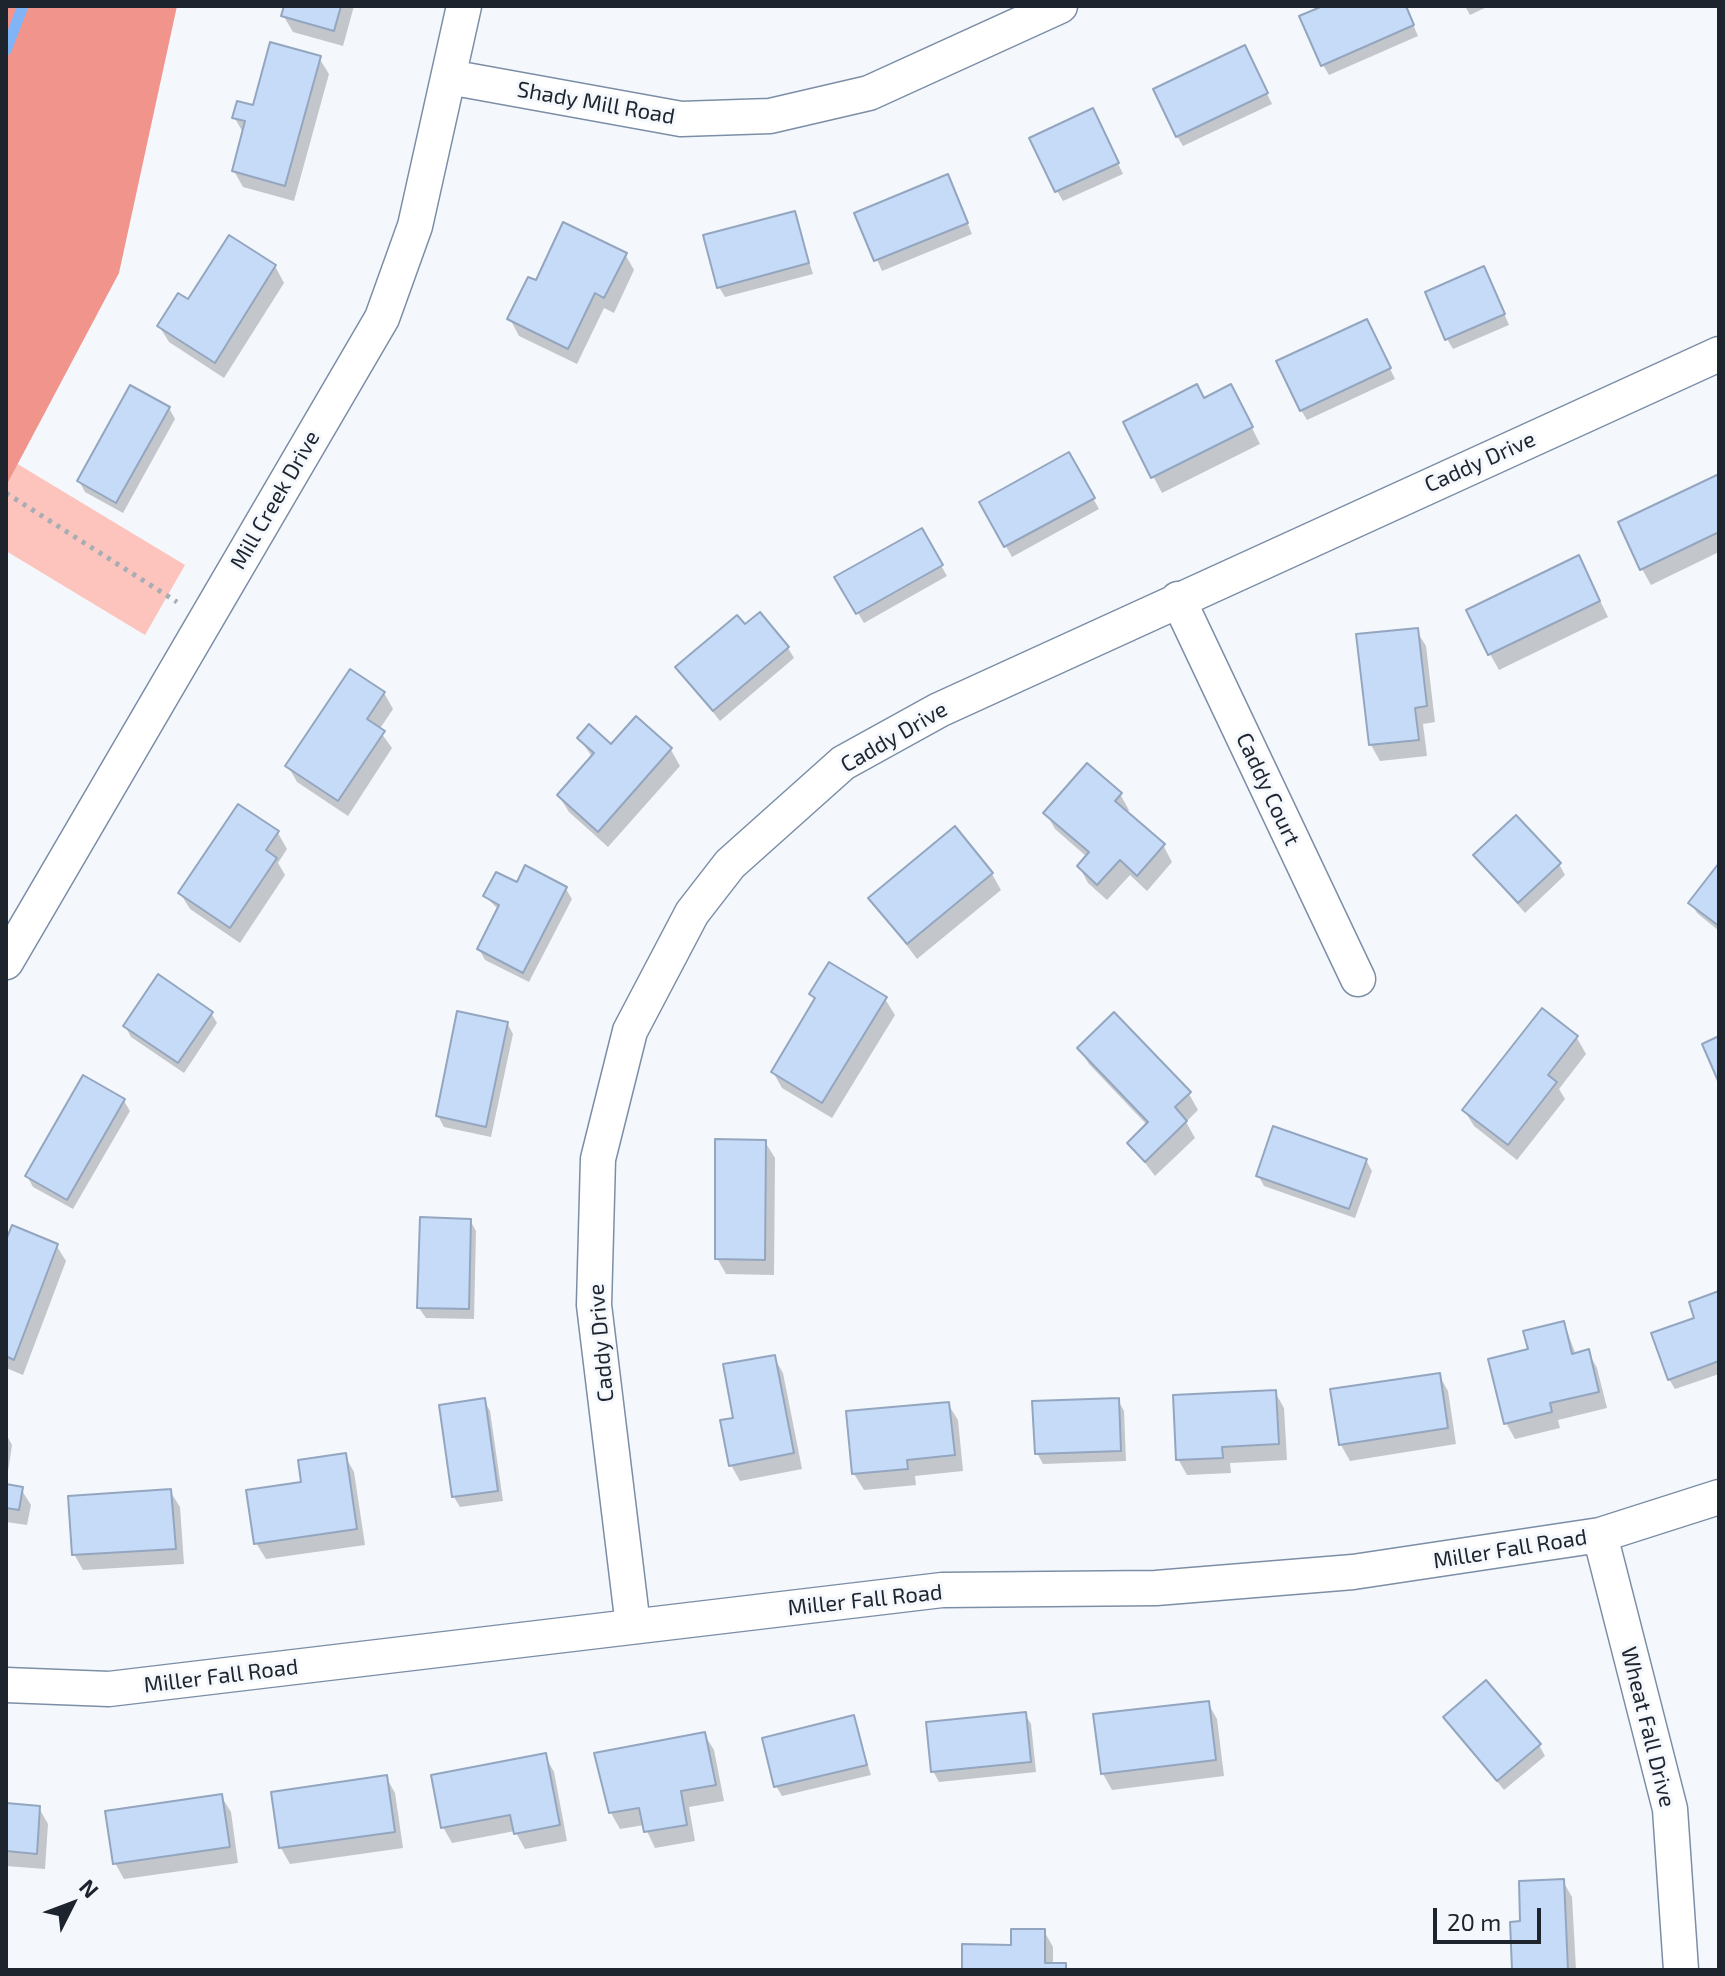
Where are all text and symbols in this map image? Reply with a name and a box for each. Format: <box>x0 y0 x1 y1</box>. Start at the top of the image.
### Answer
street label: Shady Mill Road <box>515 76 677 130</box>
street label: Mill Creek Drive <box>225 426 325 574</box>
street label: Caddy Drive <box>1420 426 1540 498</box>
street label: Caddy Drive <box>836 696 952 778</box>
street label: Caddy Court <box>1230 729 1306 849</box>
street label: Caddy Drive <box>583 1283 619 1403</box>
street label: Miller Fall Road <box>1431 1524 1589 1574</box>
street label: Miller Fall Road <box>786 1579 944 1621</box>
street label: Wheat Fall Drive <box>1615 1644 1681 1810</box>
street label: Miller Fall Road <box>142 1653 300 1699</box>
north arrow <box>32 1864 112 1944</box>
text: N <box>75 1873 105 1903</box>
scale bar <box>1437 1892 1545 1942</box>
text: 20 m <box>1447 1907 1501 1936</box>

